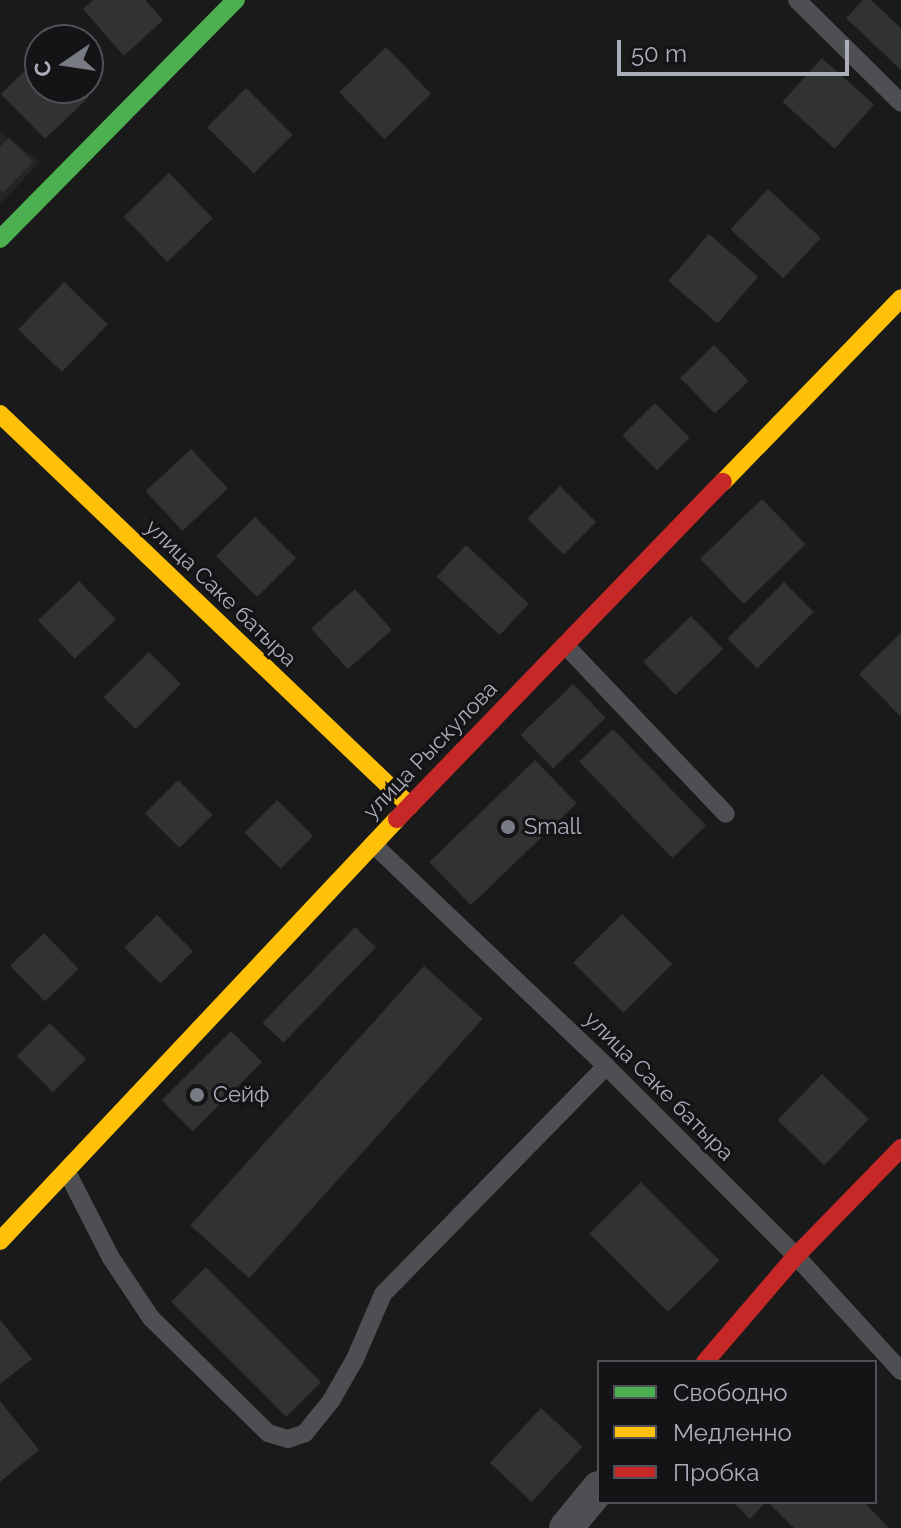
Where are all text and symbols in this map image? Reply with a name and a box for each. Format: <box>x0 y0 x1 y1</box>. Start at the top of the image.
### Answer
north arrow <box>24 24 104 104</box>
scale bar <box>621 24 853 74</box>
text: 50 m <box>631 39 687 68</box>
text: С <box>28 59 57 79</box>
street label: улица Саке батыра <box>140 514 302 672</box>
street label: улица Рыскулова <box>358 676 502 824</box>
place label: Small <box>524 814 582 840</box>
marker: Small <box>499 818 517 836</box>
street label: улица Саке батыра <box>579 1006 739 1166</box>
place label: Сейф <box>213 1082 269 1108</box>
marker: Сейф <box>188 1086 206 1104</box>
legend <box>597 1360 877 1504</box>
text: Свободно <box>673 1378 788 1407</box>
text: Медленно <box>673 1418 792 1447</box>
text: Пробка <box>673 1458 759 1487</box>

